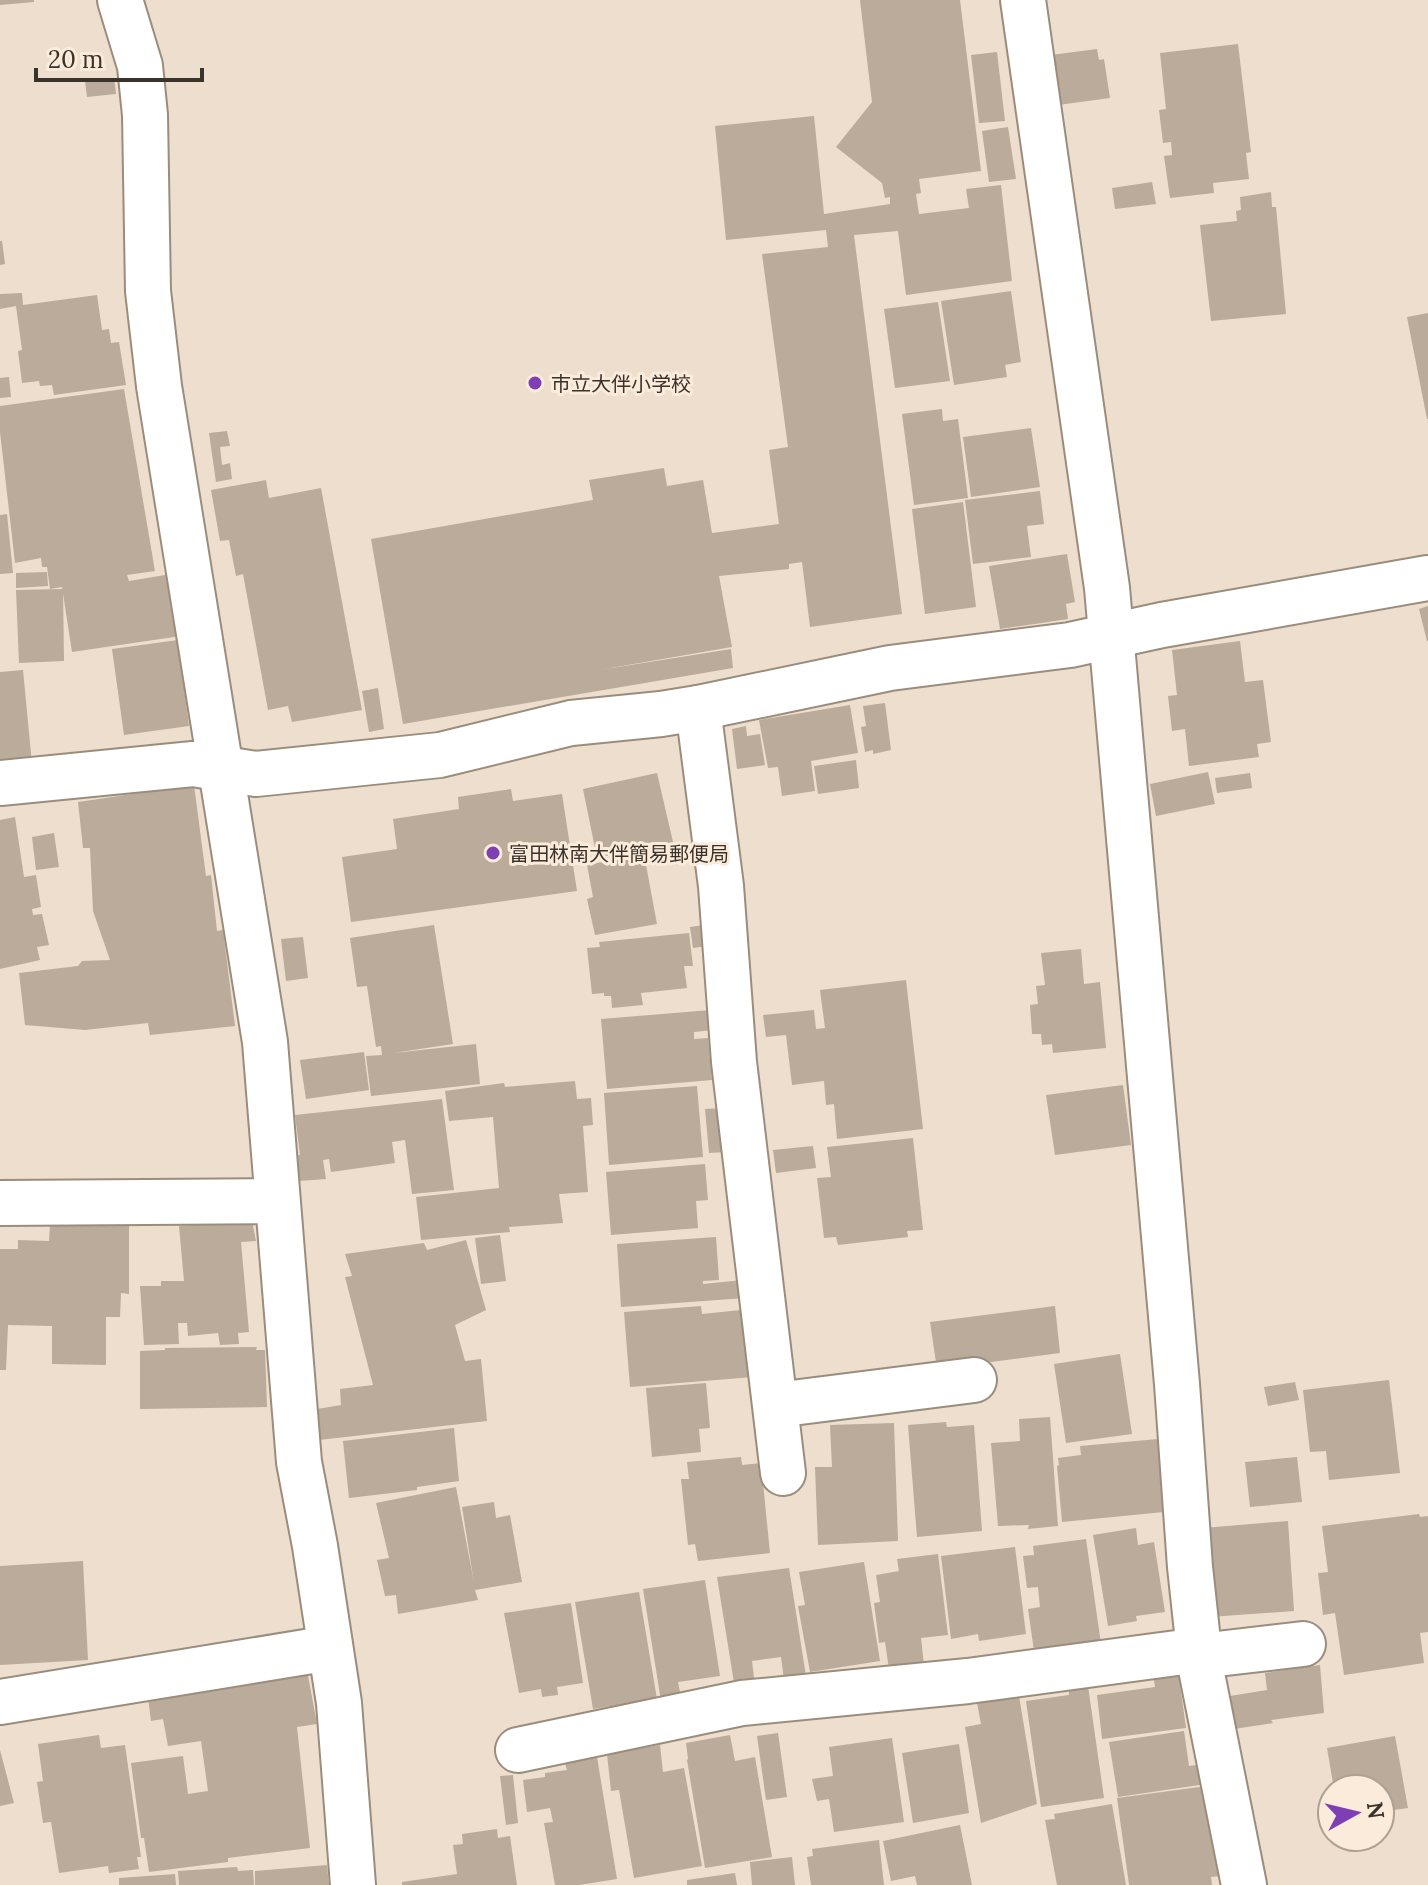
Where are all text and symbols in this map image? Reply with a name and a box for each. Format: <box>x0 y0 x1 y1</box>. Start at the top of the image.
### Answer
scale bar <box>36 32 202 82</box>
text: 20 m <box>48 44 104 75</box>
place label: 市立大伴小学校 <box>551 371 691 396</box>
marker: 市立大伴小学校 <box>526 374 544 392</box>
place label: 富田林南大伴簡易郵便局 <box>509 841 729 866</box>
marker: 富田林南大伴簡易郵便局 <box>484 844 502 862</box>
north arrow <box>1316 1773 1396 1853</box>
text: N <box>1361 1800 1391 1821</box>

